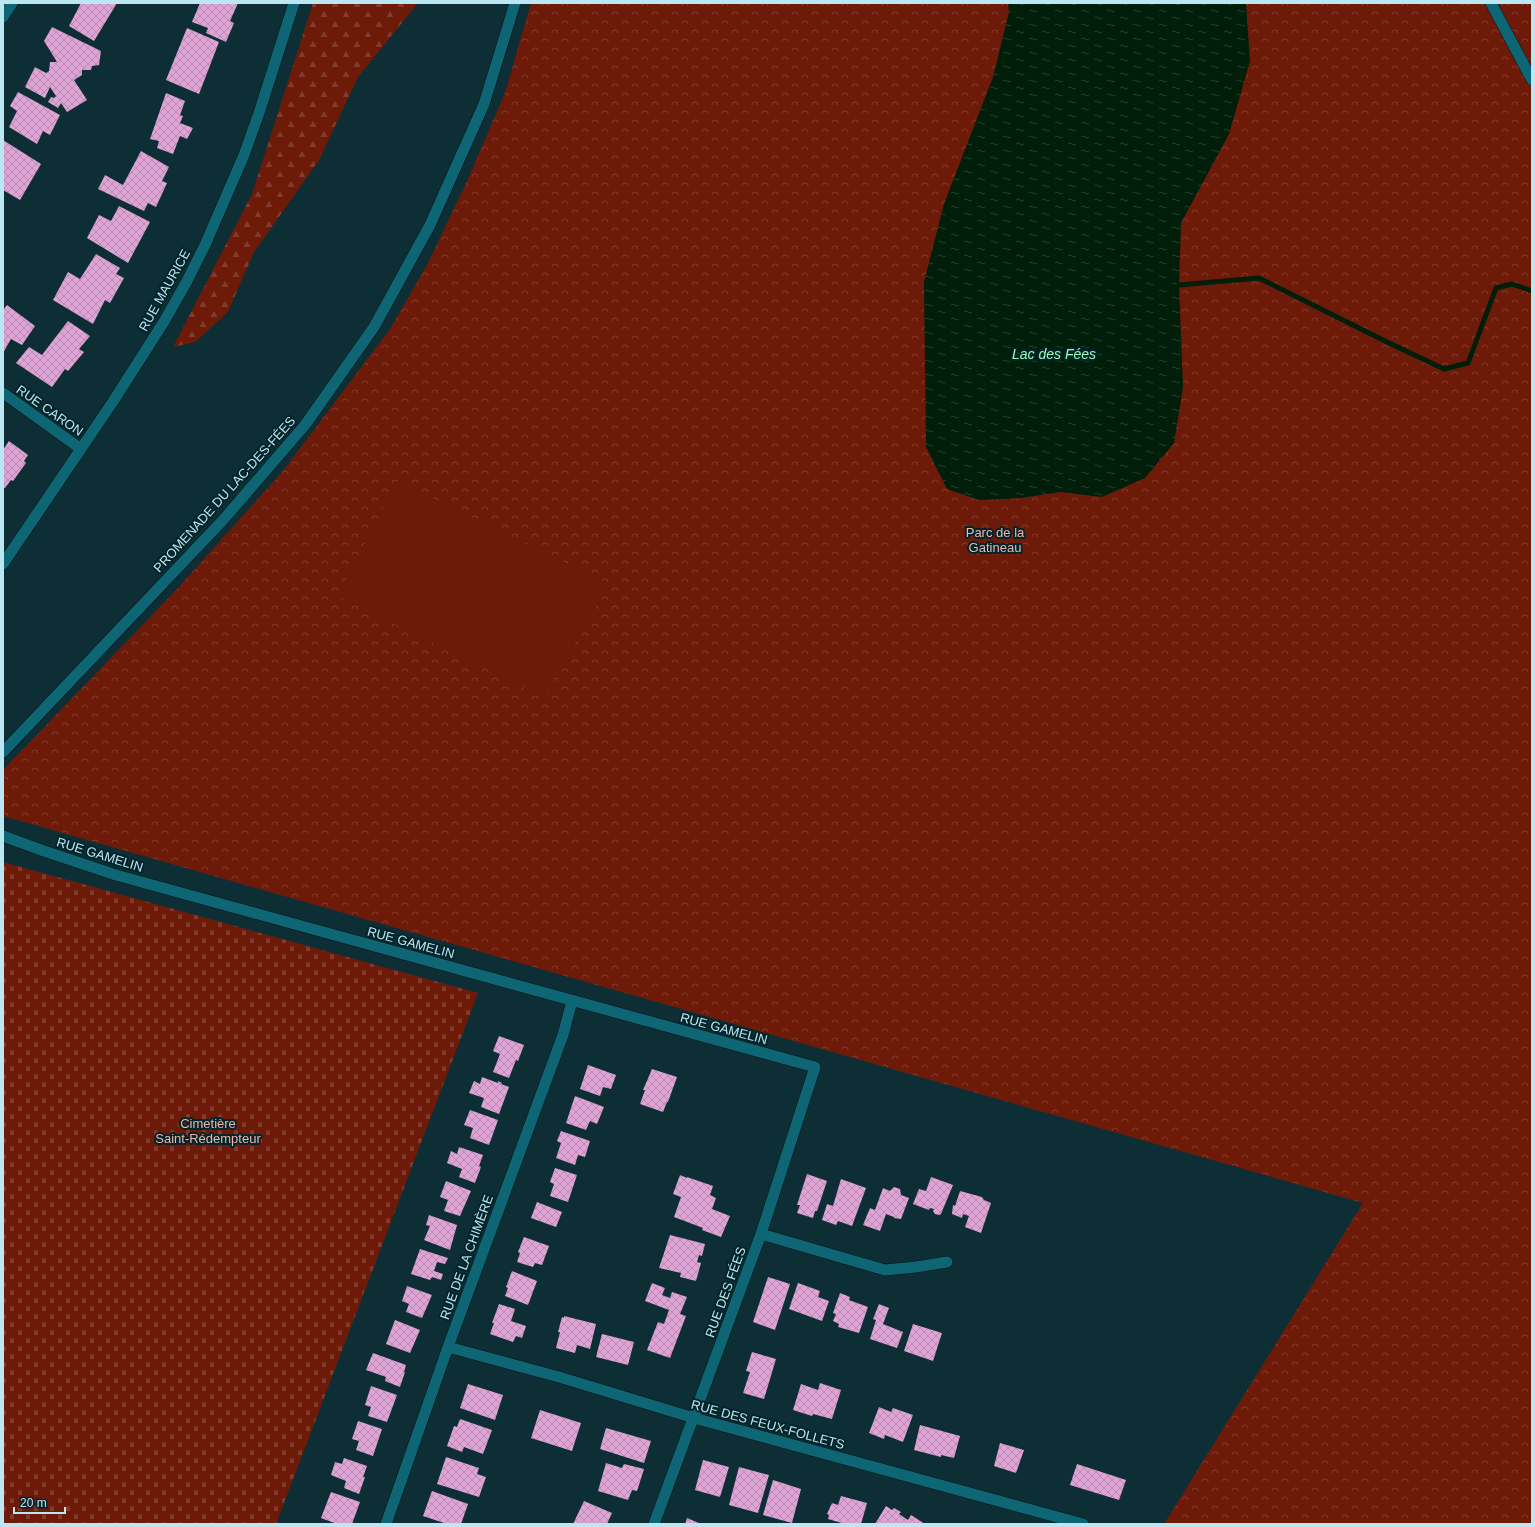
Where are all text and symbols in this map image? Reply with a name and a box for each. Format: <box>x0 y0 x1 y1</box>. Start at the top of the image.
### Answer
street label: RUE MAURICE <box>136 247 193 334</box>
water label: Lac des Fées <box>1012 346 1096 362</box>
street label: RUE CARON <box>13 382 86 439</box>
street label: PROMENADE DU LAC-DES-FÉES <box>150 413 299 575</box>
park label: Parc de la Gatineau <box>966 525 1025 555</box>
street label: RUE GAMELIN <box>55 834 145 875</box>
street label: RUE GAMELIN <box>366 924 456 961</box>
street label: RUE GAMELIN <box>679 1010 769 1047</box>
park label: Cimetière Saint-Rédempteur <box>155 1116 261 1146</box>
street label: RUE DE LA CHIMÈRE <box>437 1193 496 1322</box>
street label: RUE DES FÉES <box>702 1244 749 1340</box>
street label: RUE DES FEUX-FOLLETS <box>690 1397 847 1452</box>
scale bar <box>14 1489 65 1515</box>
text: 20 m <box>20 1496 47 1510</box>

